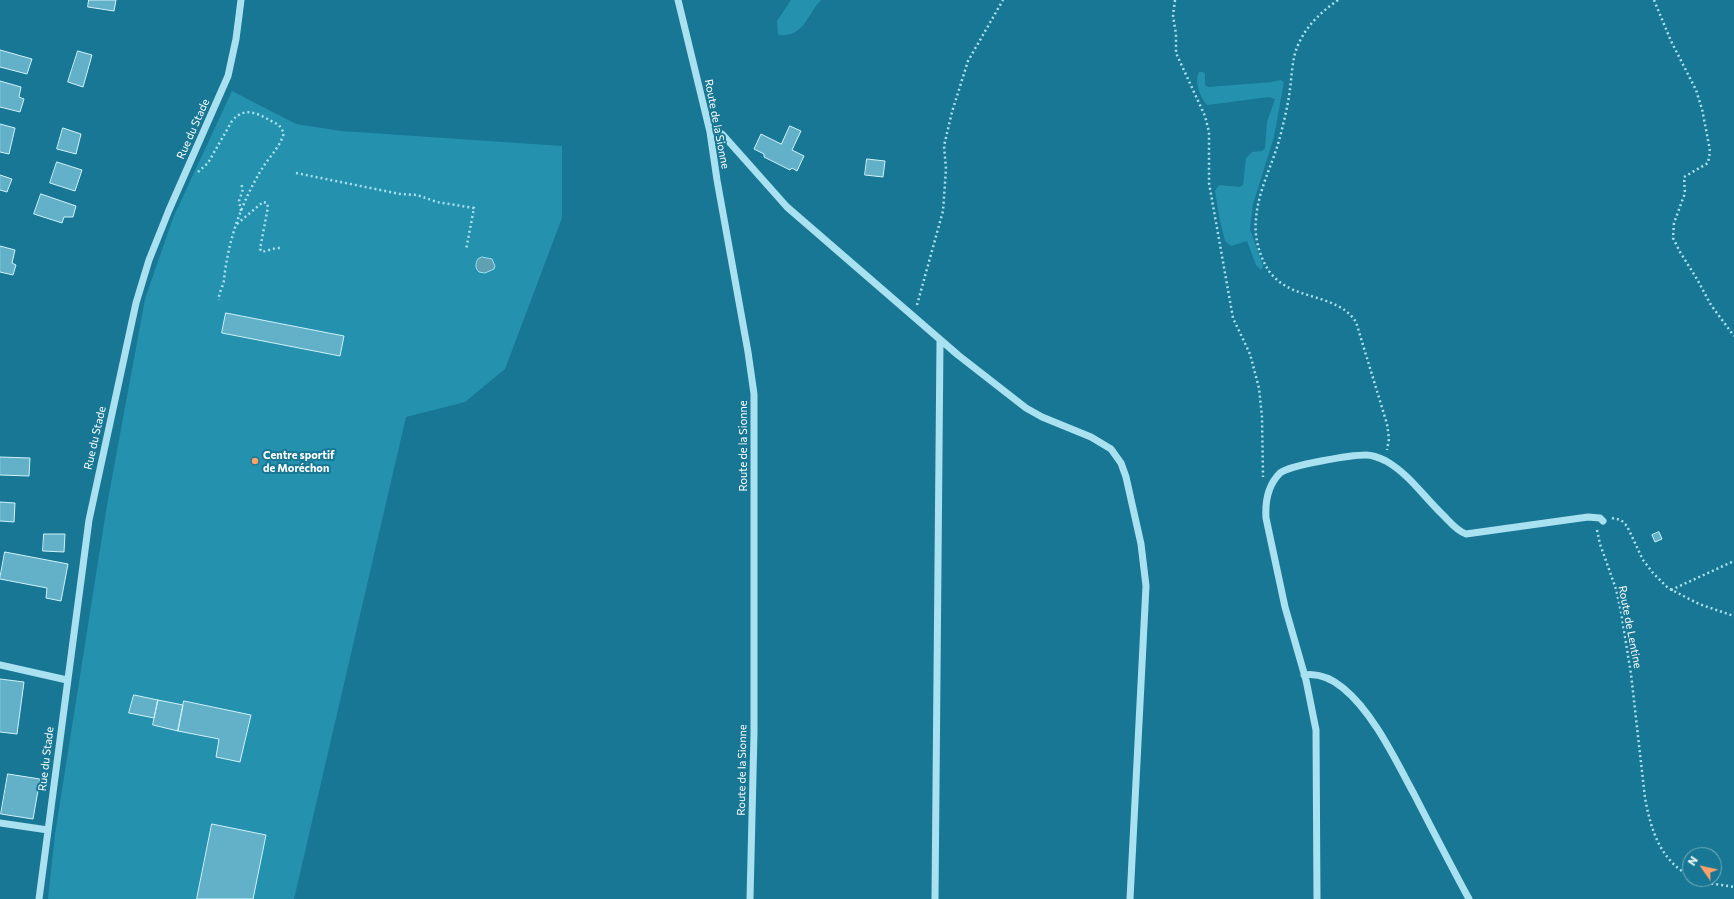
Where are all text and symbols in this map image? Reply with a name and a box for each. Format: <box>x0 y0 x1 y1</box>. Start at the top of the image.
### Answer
street label: Route de la Sionne <box>702 78 732 170</box>
street label: Rue du Stade <box>174 97 212 161</box>
street label: Route de la Sionne <box>736 400 750 492</box>
street label: Rue du Stade <box>81 405 109 471</box>
place label: Centre sportif de Moréchon <box>263 448 335 474</box>
marker: Centre sportif de Moréchon <box>250 456 260 466</box>
street label: Route de Lentine <box>1615 584 1645 670</box>
street label: Route de la Sionne <box>735 724 749 816</box>
street label: Rue du Stade <box>36 726 56 792</box>
north arrow <box>1682 847 1722 887</box>
text: N <box>1685 854 1700 868</box>

